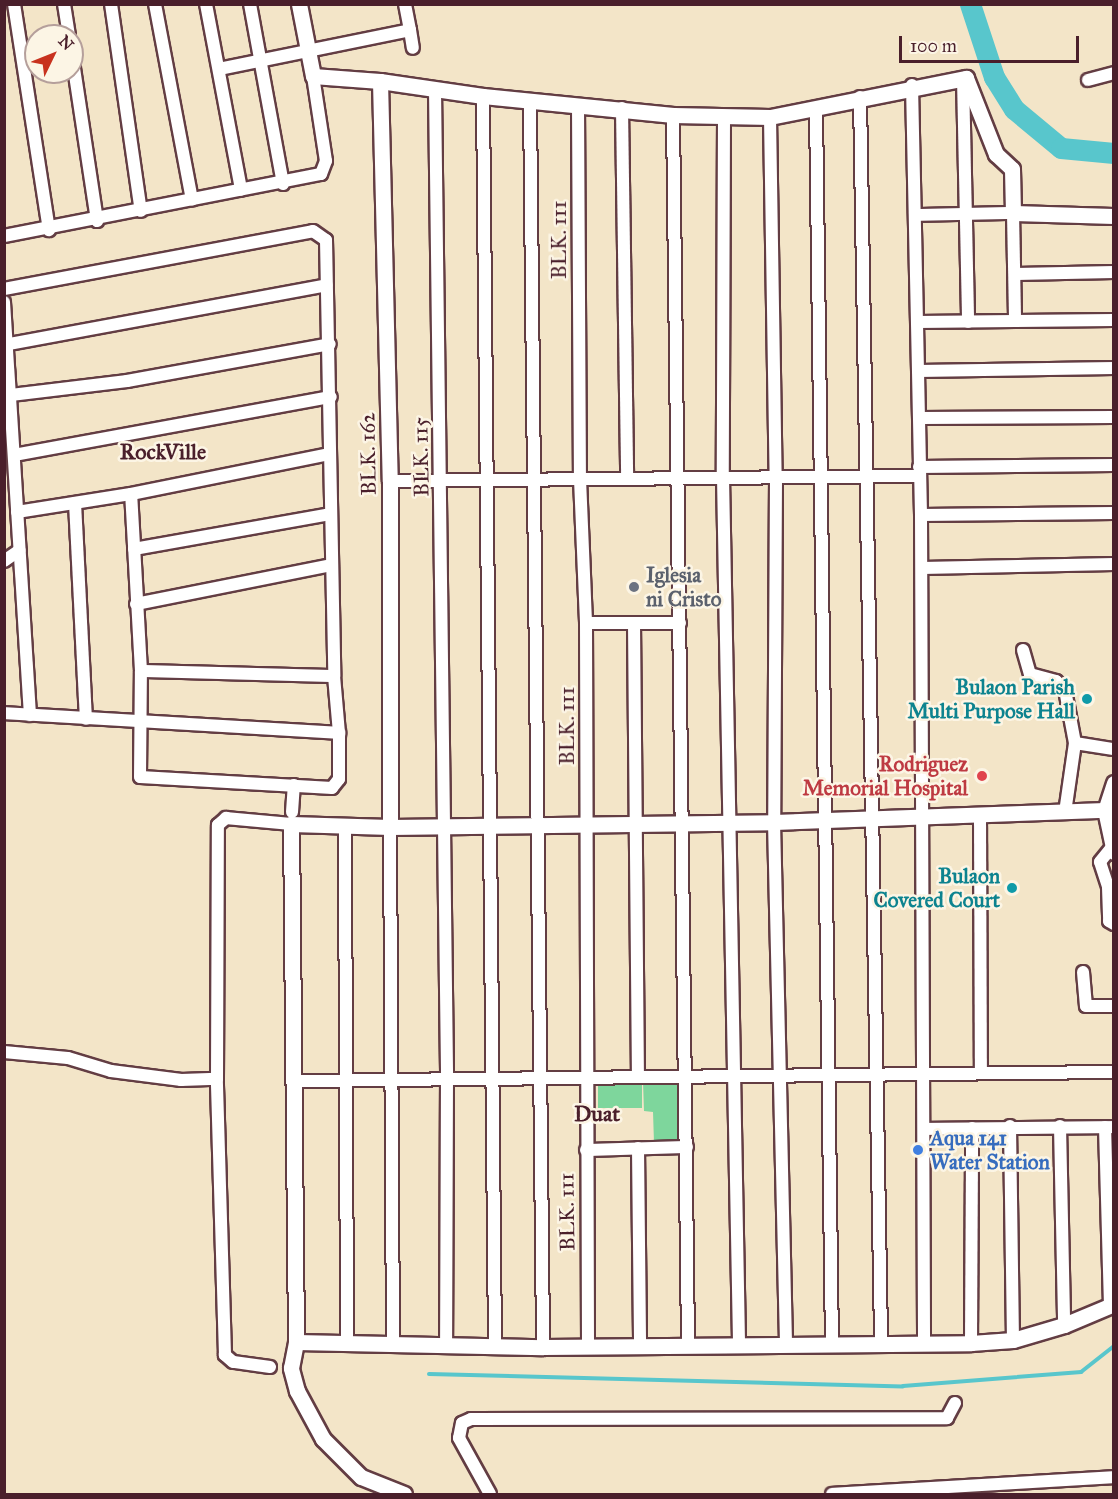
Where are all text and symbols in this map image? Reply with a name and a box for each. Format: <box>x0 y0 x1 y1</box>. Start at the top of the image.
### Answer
north arrow <box>24 24 84 84</box>
scale bar <box>902 24 1082 62</box>
text: N <box>54 31 78 54</box>
text: 100 m <box>910 35 957 57</box>
street label: BLK. 111 <box>546 201 572 279</box>
street label: BLK. 162 <box>355 412 381 496</box>
street label: BLK. 115 <box>408 417 434 497</box>
district label: RockVille <box>120 439 206 465</box>
place label: Iglesia ni Cristo <box>646 562 721 612</box>
marker: Iglesia ni Cristo <box>627 580 641 594</box>
place label: Bulaon Parish Multi Purpose Hall <box>907 674 1075 724</box>
street label: BLK. 111 <box>554 687 580 765</box>
marker: Bulaon Parish Multi Purpose Hall <box>1080 692 1094 706</box>
place label: Rodriguez Memorial Hospital <box>802 751 968 801</box>
marker: Rodriguez Memorial Hospital <box>973 767 991 785</box>
place label: Bulaon Covered Court <box>873 863 1000 913</box>
marker: Bulaon Covered Court <box>1005 881 1019 895</box>
district label: Duat <box>574 1101 620 1127</box>
place label: Aqua 141 Water Station <box>930 1125 1050 1175</box>
marker: Aqua 141 Water Station <box>911 1143 925 1157</box>
street label: BLK. 111 <box>554 1173 580 1251</box>

